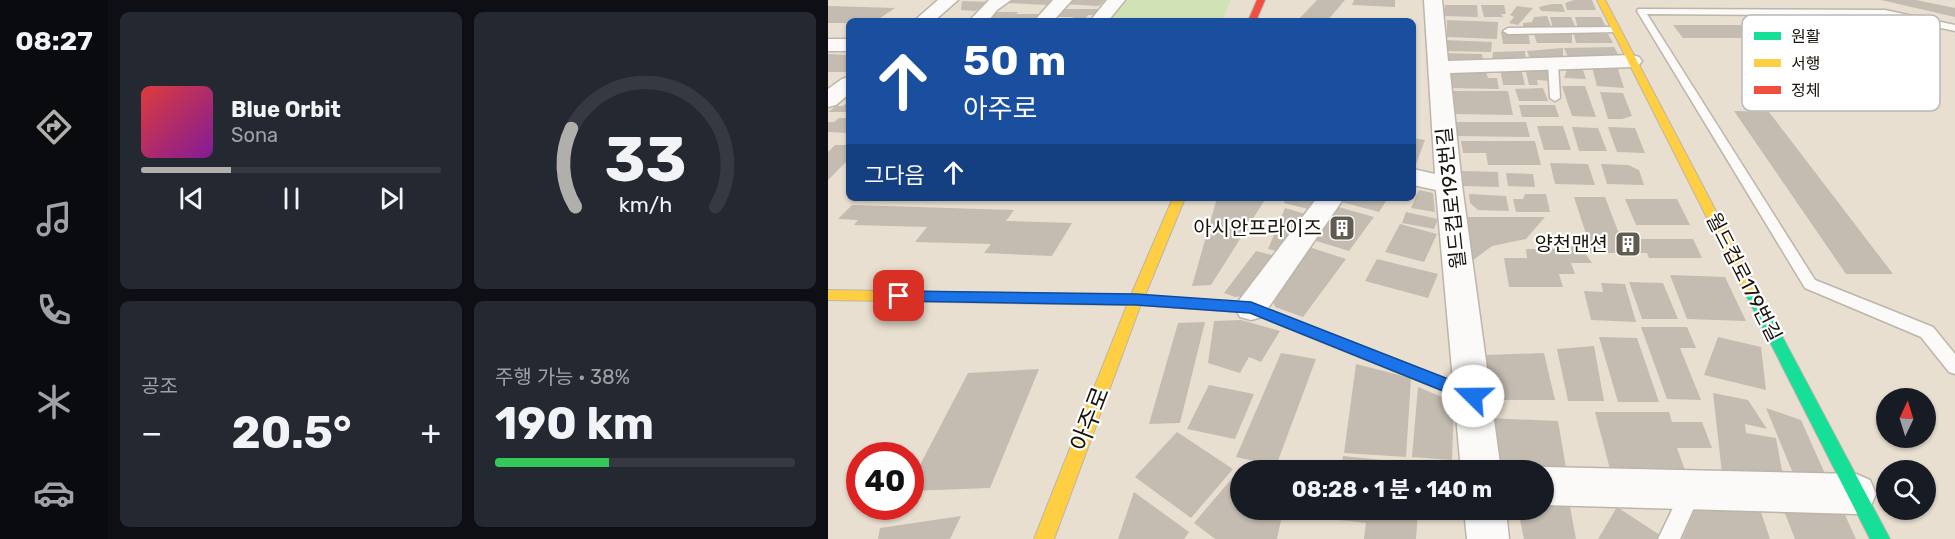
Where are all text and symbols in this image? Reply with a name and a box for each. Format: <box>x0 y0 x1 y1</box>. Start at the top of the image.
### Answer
legend <box>1742 15 1940 111</box>
text: 08:27 <box>15 25 93 57</box>
text: 원활 <box>1791 27 1821 46</box>
text: 50 m <box>963 36 1066 86</box>
icon: ahead <box>864 42 942 120</box>
text: 서행 <box>1791 54 1820 73</box>
text: 정체 <box>1791 81 1820 100</box>
text: 아주로 <box>963 93 1038 125</box>
text: Blue Orbit <box>231 96 341 123</box>
icon: directions <box>33 106 75 148</box>
text: Sona <box>231 123 278 147</box>
text: 33 <box>604 124 686 198</box>
street label: 월드컵로193번길 <box>1432 126 1470 270</box>
icon: ahead <box>937 156 970 189</box>
text: 그다음 <box>864 162 925 189</box>
icon: previous <box>175 182 208 215</box>
icon: pause <box>275 182 308 215</box>
icon: next <box>375 182 408 215</box>
text: km/h <box>618 193 672 218</box>
icon: music <box>33 198 75 240</box>
street label: 월드컵로179번길 <box>1701 209 1787 345</box>
building icon: 아시안프라이즈 <box>1327 213 1357 243</box>
place label: 아시안프라이즈 <box>1193 216 1322 240</box>
building icon: 양천맨션 <box>1613 229 1643 259</box>
place label: 양천맨션 <box>1534 232 1608 256</box>
pin <box>873 270 924 321</box>
icon: arrive <box>882 279 915 312</box>
icon: phone <box>33 289 75 331</box>
position arrow <box>1441 364 1505 428</box>
text: 주행 가능 · 38% <box>495 365 630 389</box>
text: 공조 <box>141 374 178 398</box>
icon: climate <box>33 381 75 423</box>
street label: 아주로 <box>1065 383 1115 455</box>
north arrow <box>1876 388 1936 448</box>
map controls <box>1876 388 1936 520</box>
text: 190 km <box>495 397 654 450</box>
text: 20.5° <box>232 406 351 459</box>
text: − <box>141 413 162 452</box>
text: + <box>420 413 441 452</box>
speed limit sign: 40 <box>846 442 924 520</box>
button: search <box>1876 460 1936 520</box>
icon: car <box>33 472 75 514</box>
text: 08:28 · 1 분 · 140 m <box>1292 476 1492 503</box>

